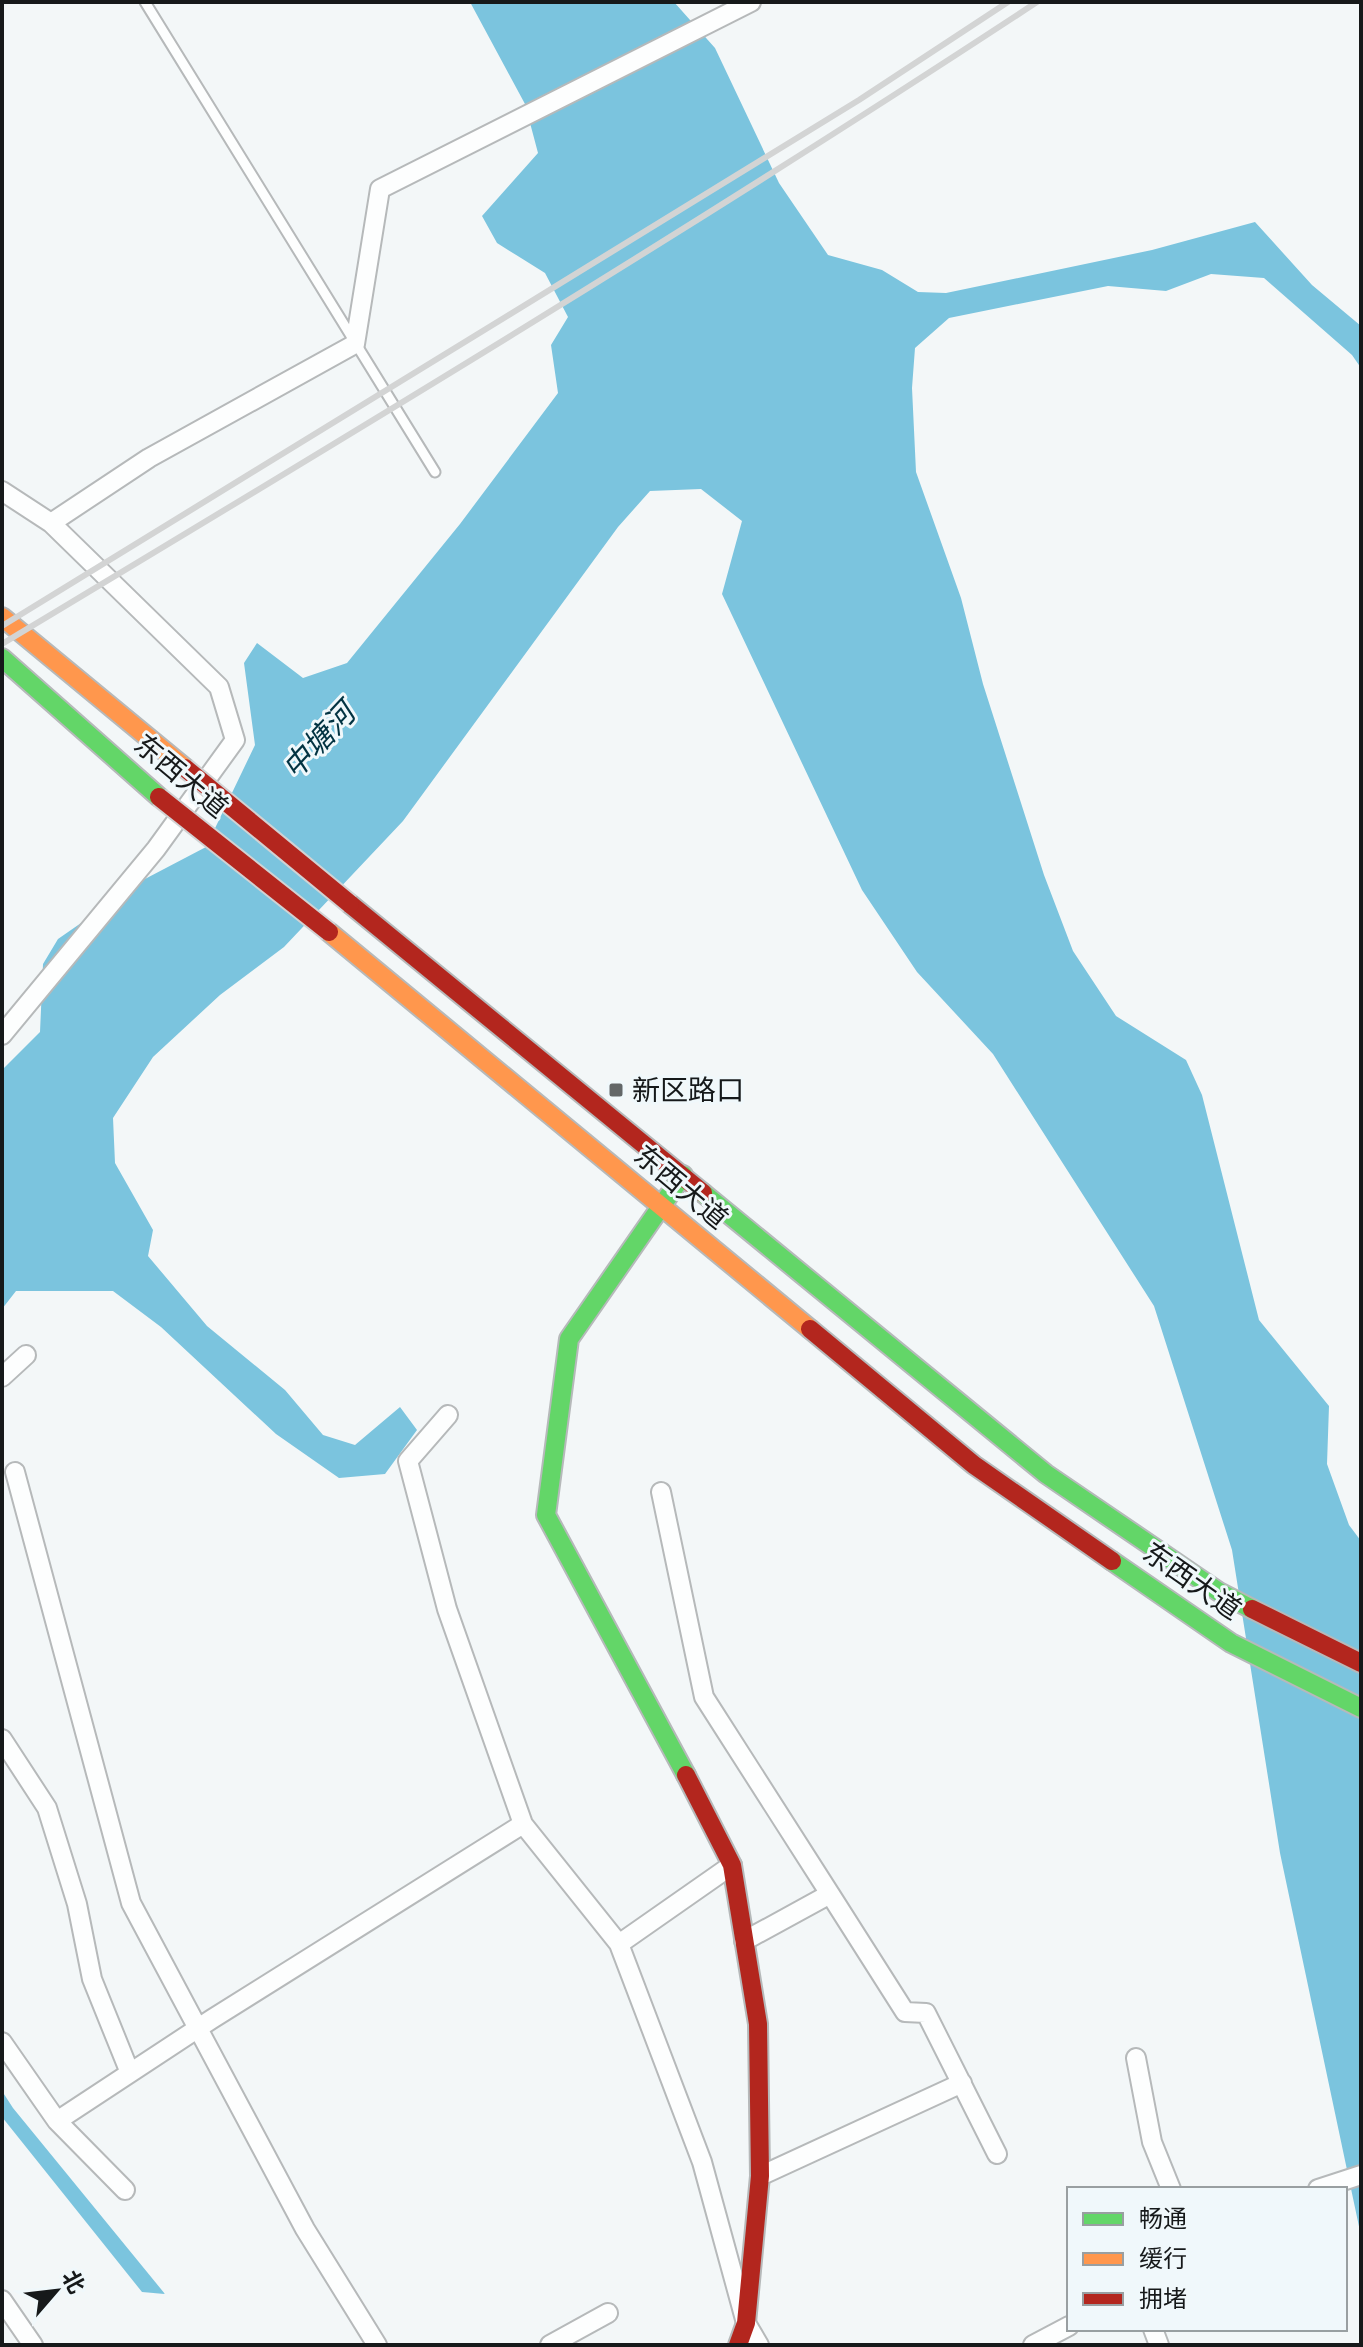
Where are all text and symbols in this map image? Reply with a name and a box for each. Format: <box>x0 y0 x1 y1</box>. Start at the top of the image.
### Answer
water label: 中塘河 <box>275 692 366 786</box>
street label: 东西大道 <box>127 727 235 825</box>
place label: 新区路口 <box>632 1074 744 1107</box>
marker: 新区路口 <box>607 1081 625 1099</box>
street label: 东西大道 <box>627 1138 735 1236</box>
street label: 东西大道 <box>1137 1535 1247 1627</box>
legend <box>1067 2187 1347 2331</box>
text: 畅通 <box>1139 2205 1187 2233</box>
text: 缓行 <box>1139 2245 1187 2273</box>
north arrow <box>16 2251 96 2331</box>
text: 北 <box>56 2266 89 2298</box>
text: 拥堵 <box>1139 2285 1187 2313</box>

